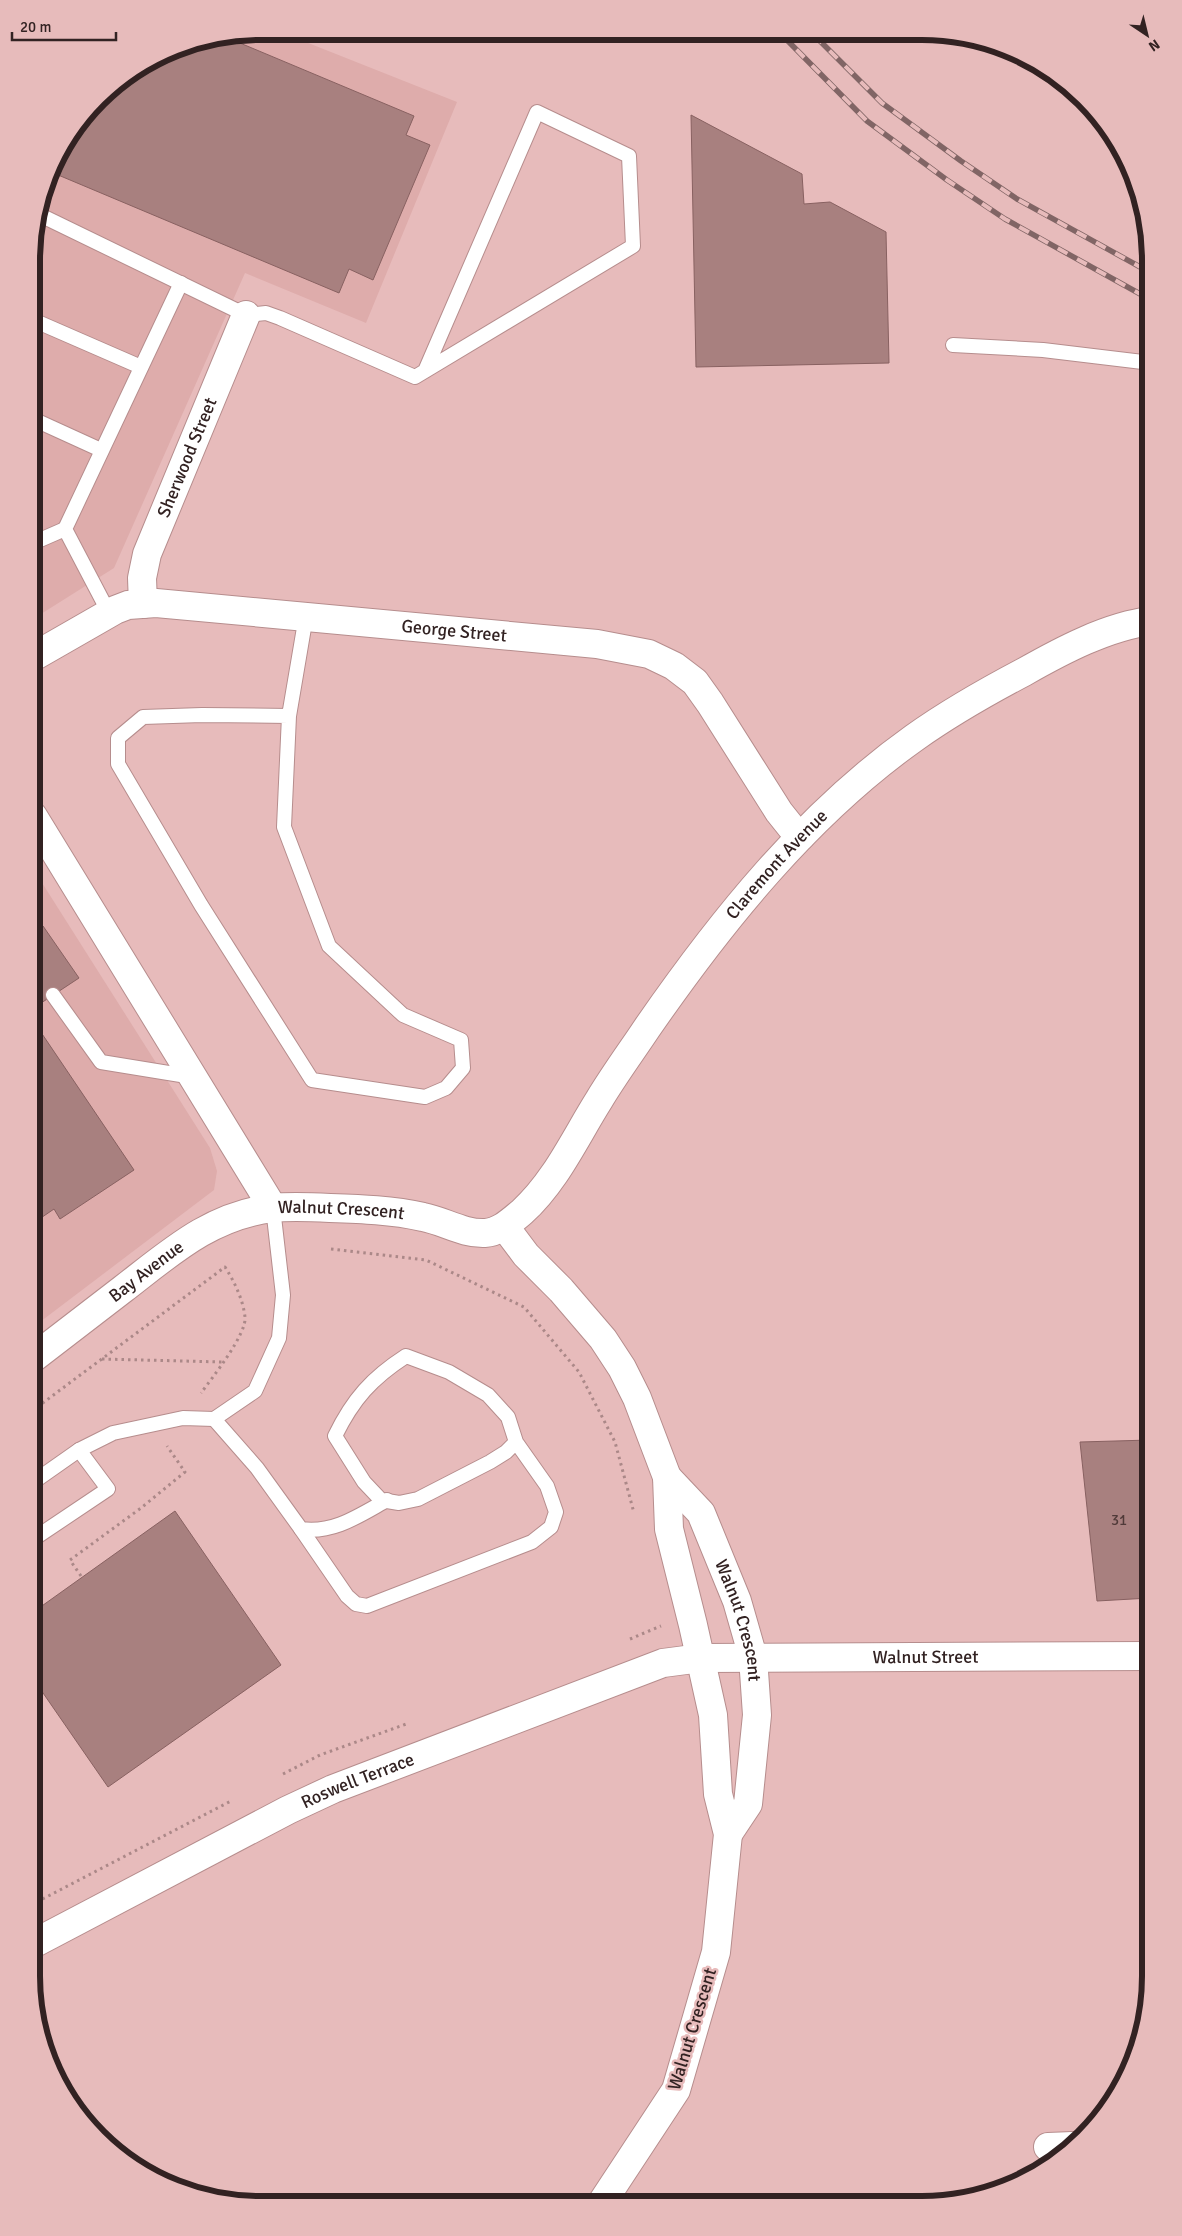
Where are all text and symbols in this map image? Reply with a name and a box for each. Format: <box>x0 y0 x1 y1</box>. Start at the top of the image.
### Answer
scale bar <box>12 10 116 42</box>
north arrow <box>1122 10 1172 60</box>
text: 20 m <box>20 18 51 36</box>
text: N <box>1145 35 1163 55</box>
street label: Sherwood Street <box>152 394 222 521</box>
street label: George Street <box>400 615 508 647</box>
street label: Claremont Avenue <box>721 805 832 924</box>
street label: Walnut Crescent <box>277 1196 406 1224</box>
street label: Bay Avenue <box>104 1236 188 1307</box>
house number: 31 <box>1111 1511 1127 1529</box>
street label: Walnut Crescent <box>710 1556 766 1682</box>
street label: Walnut Street <box>872 1646 979 1668</box>
street label: Roswell Terrace <box>298 1748 417 1813</box>
street label: Walnut Crescent <box>663 1965 721 2093</box>

